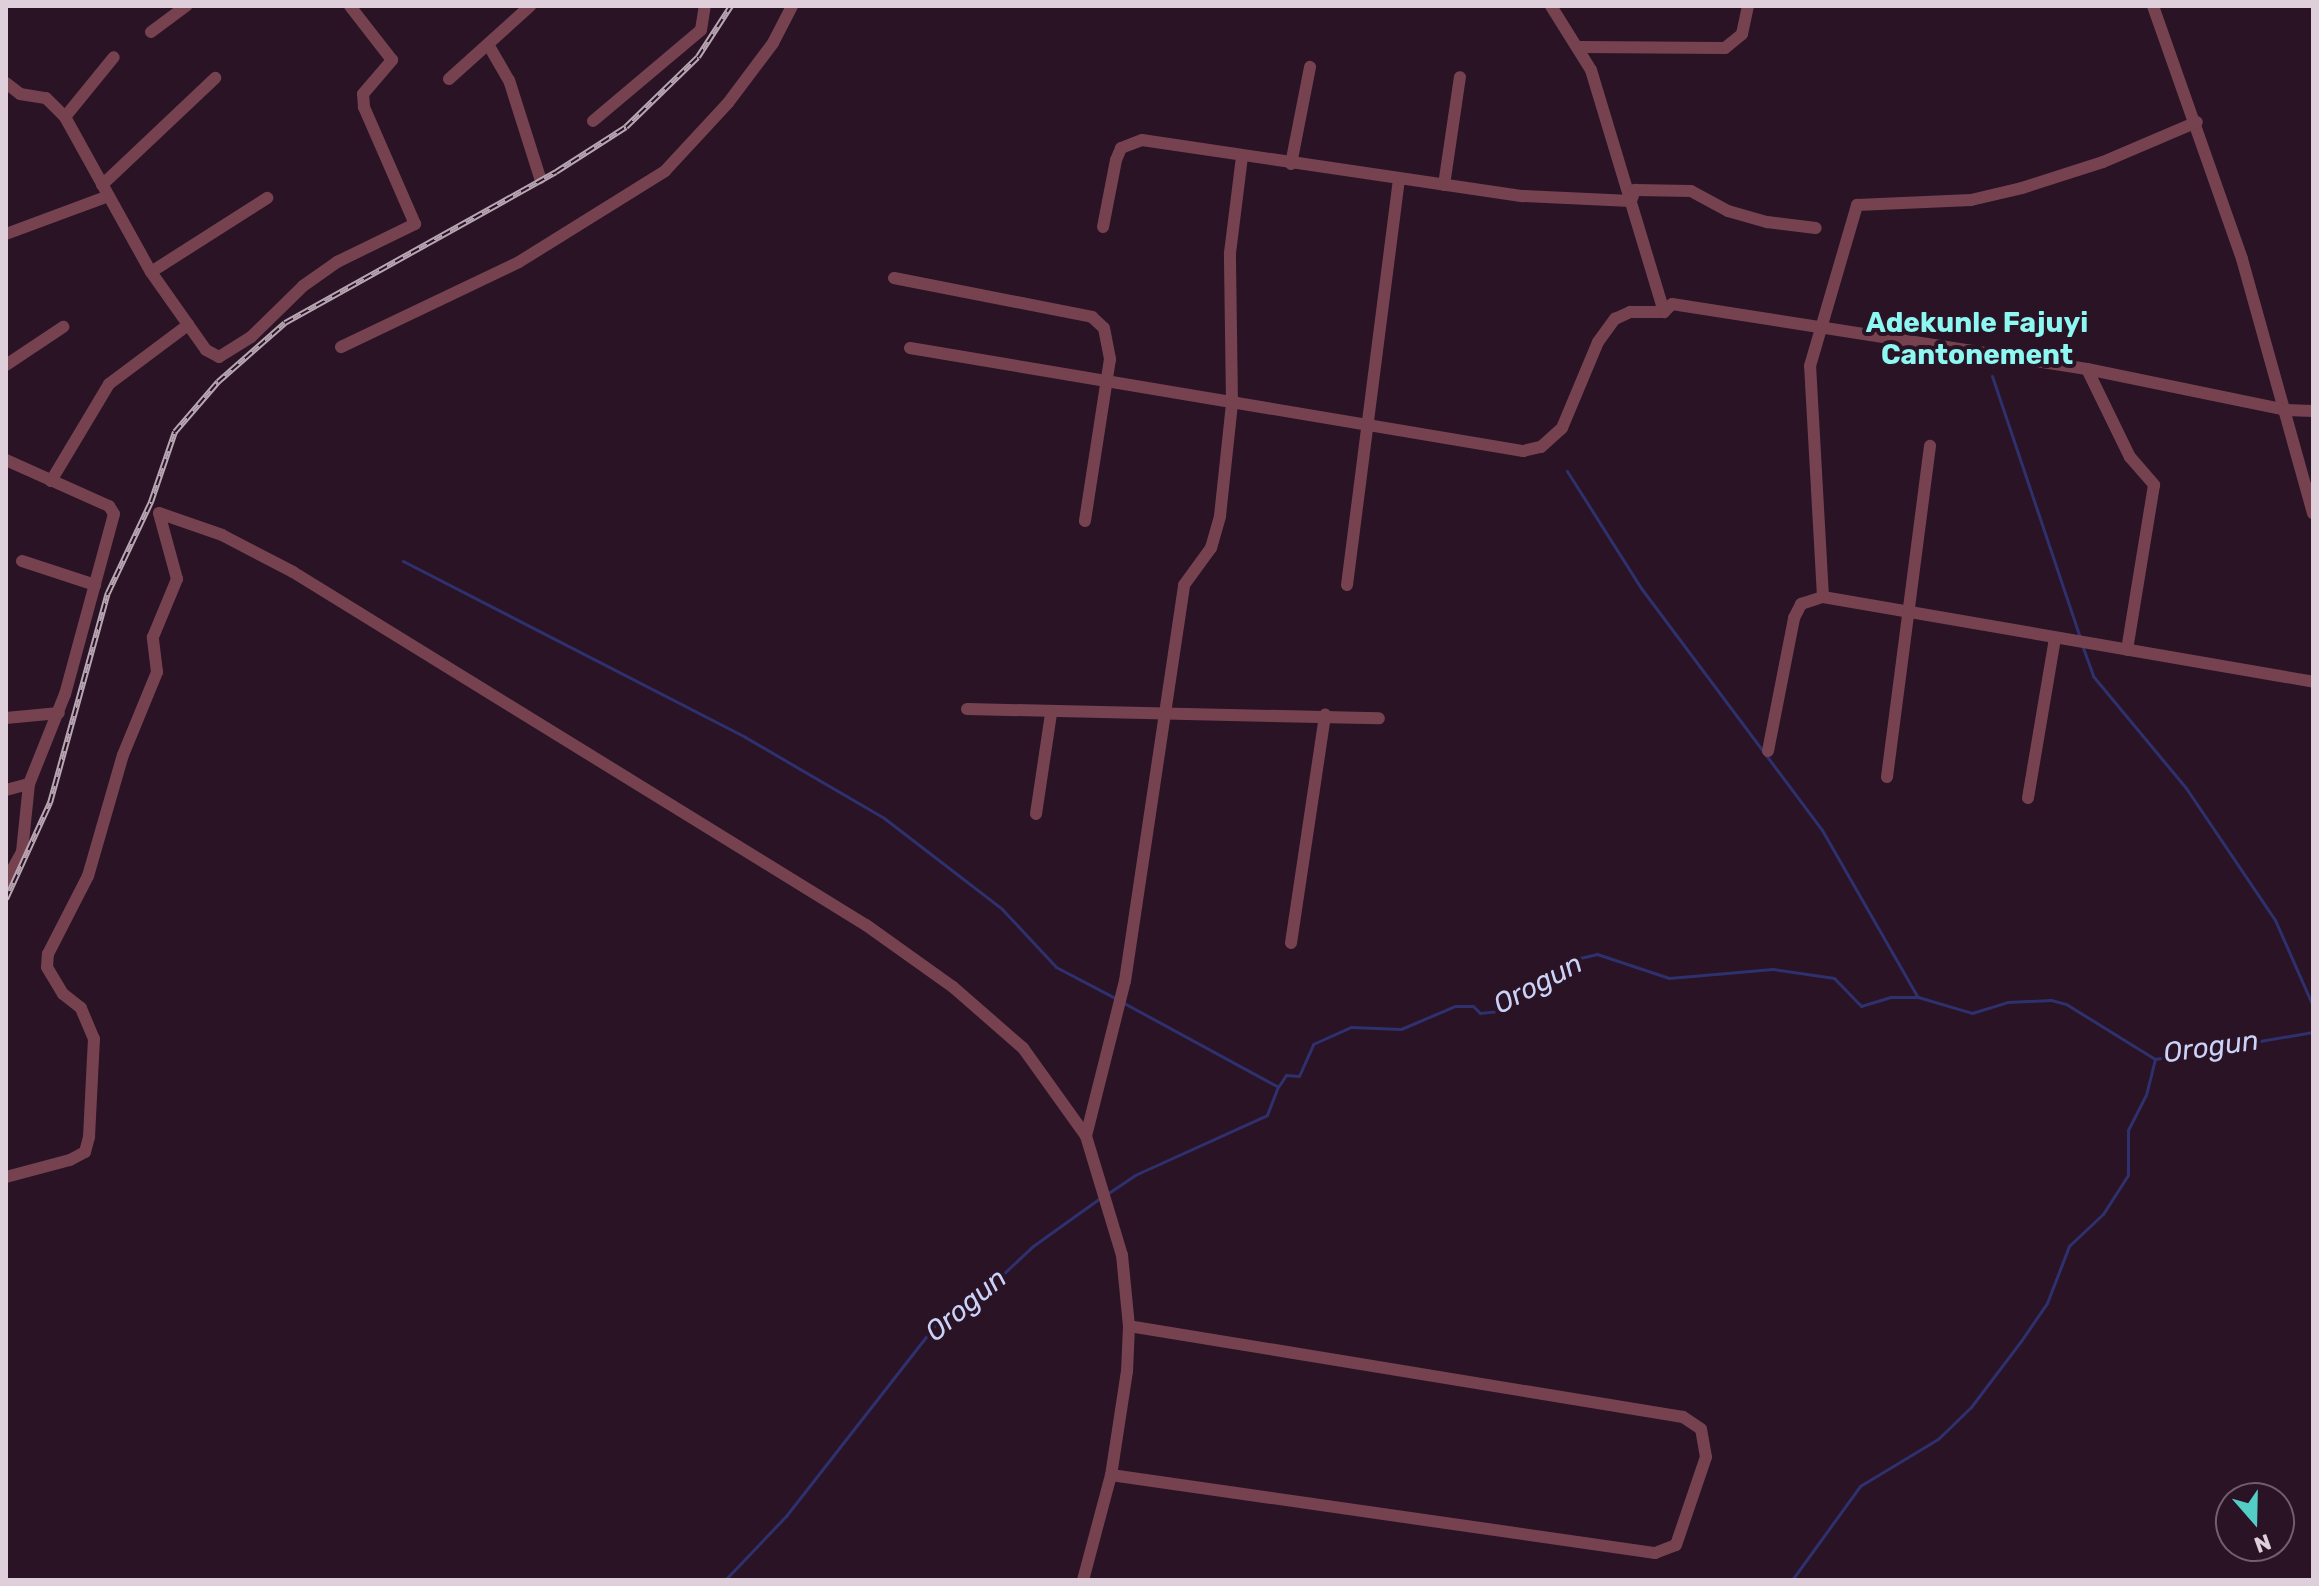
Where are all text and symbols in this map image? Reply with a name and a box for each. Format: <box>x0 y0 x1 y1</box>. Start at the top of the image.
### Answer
district label: Adekunle Fajuyi Cantonement <box>1866 306 2088 372</box>
water label: Orogun <box>1488 947 1588 1021</box>
water label: Orogun <box>2161 1024 2261 1070</box>
water label: Orogun <box>918 1261 1014 1349</box>
north arrow <box>2215 1482 2295 1562</box>
text: N <box>2251 1528 2275 1559</box>

